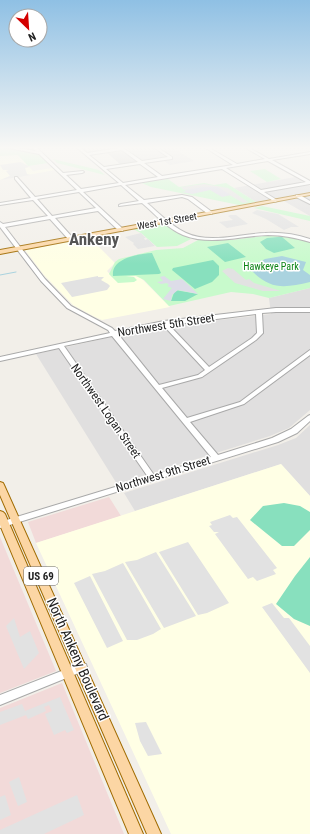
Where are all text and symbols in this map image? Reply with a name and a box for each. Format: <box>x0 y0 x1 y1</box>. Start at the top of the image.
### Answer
north arrow <box>8 8 48 48</box>
text: N <box>26 29 38 44</box>
street label: West 1st Street <box>136 210 198 232</box>
district label: Ankeny <box>69 229 120 249</box>
park label: Hawkeye Park <box>243 261 299 272</box>
street label: Northwest 5th Street <box>116 310 216 340</box>
street label: Northwest Logan Street <box>68 361 144 461</box>
street label: Northwest 9th Street <box>114 453 212 495</box>
road number: US 69 <box>24 567 58 585</box>
street label: North Ankeny Boulevard <box>44 595 112 723</box>

